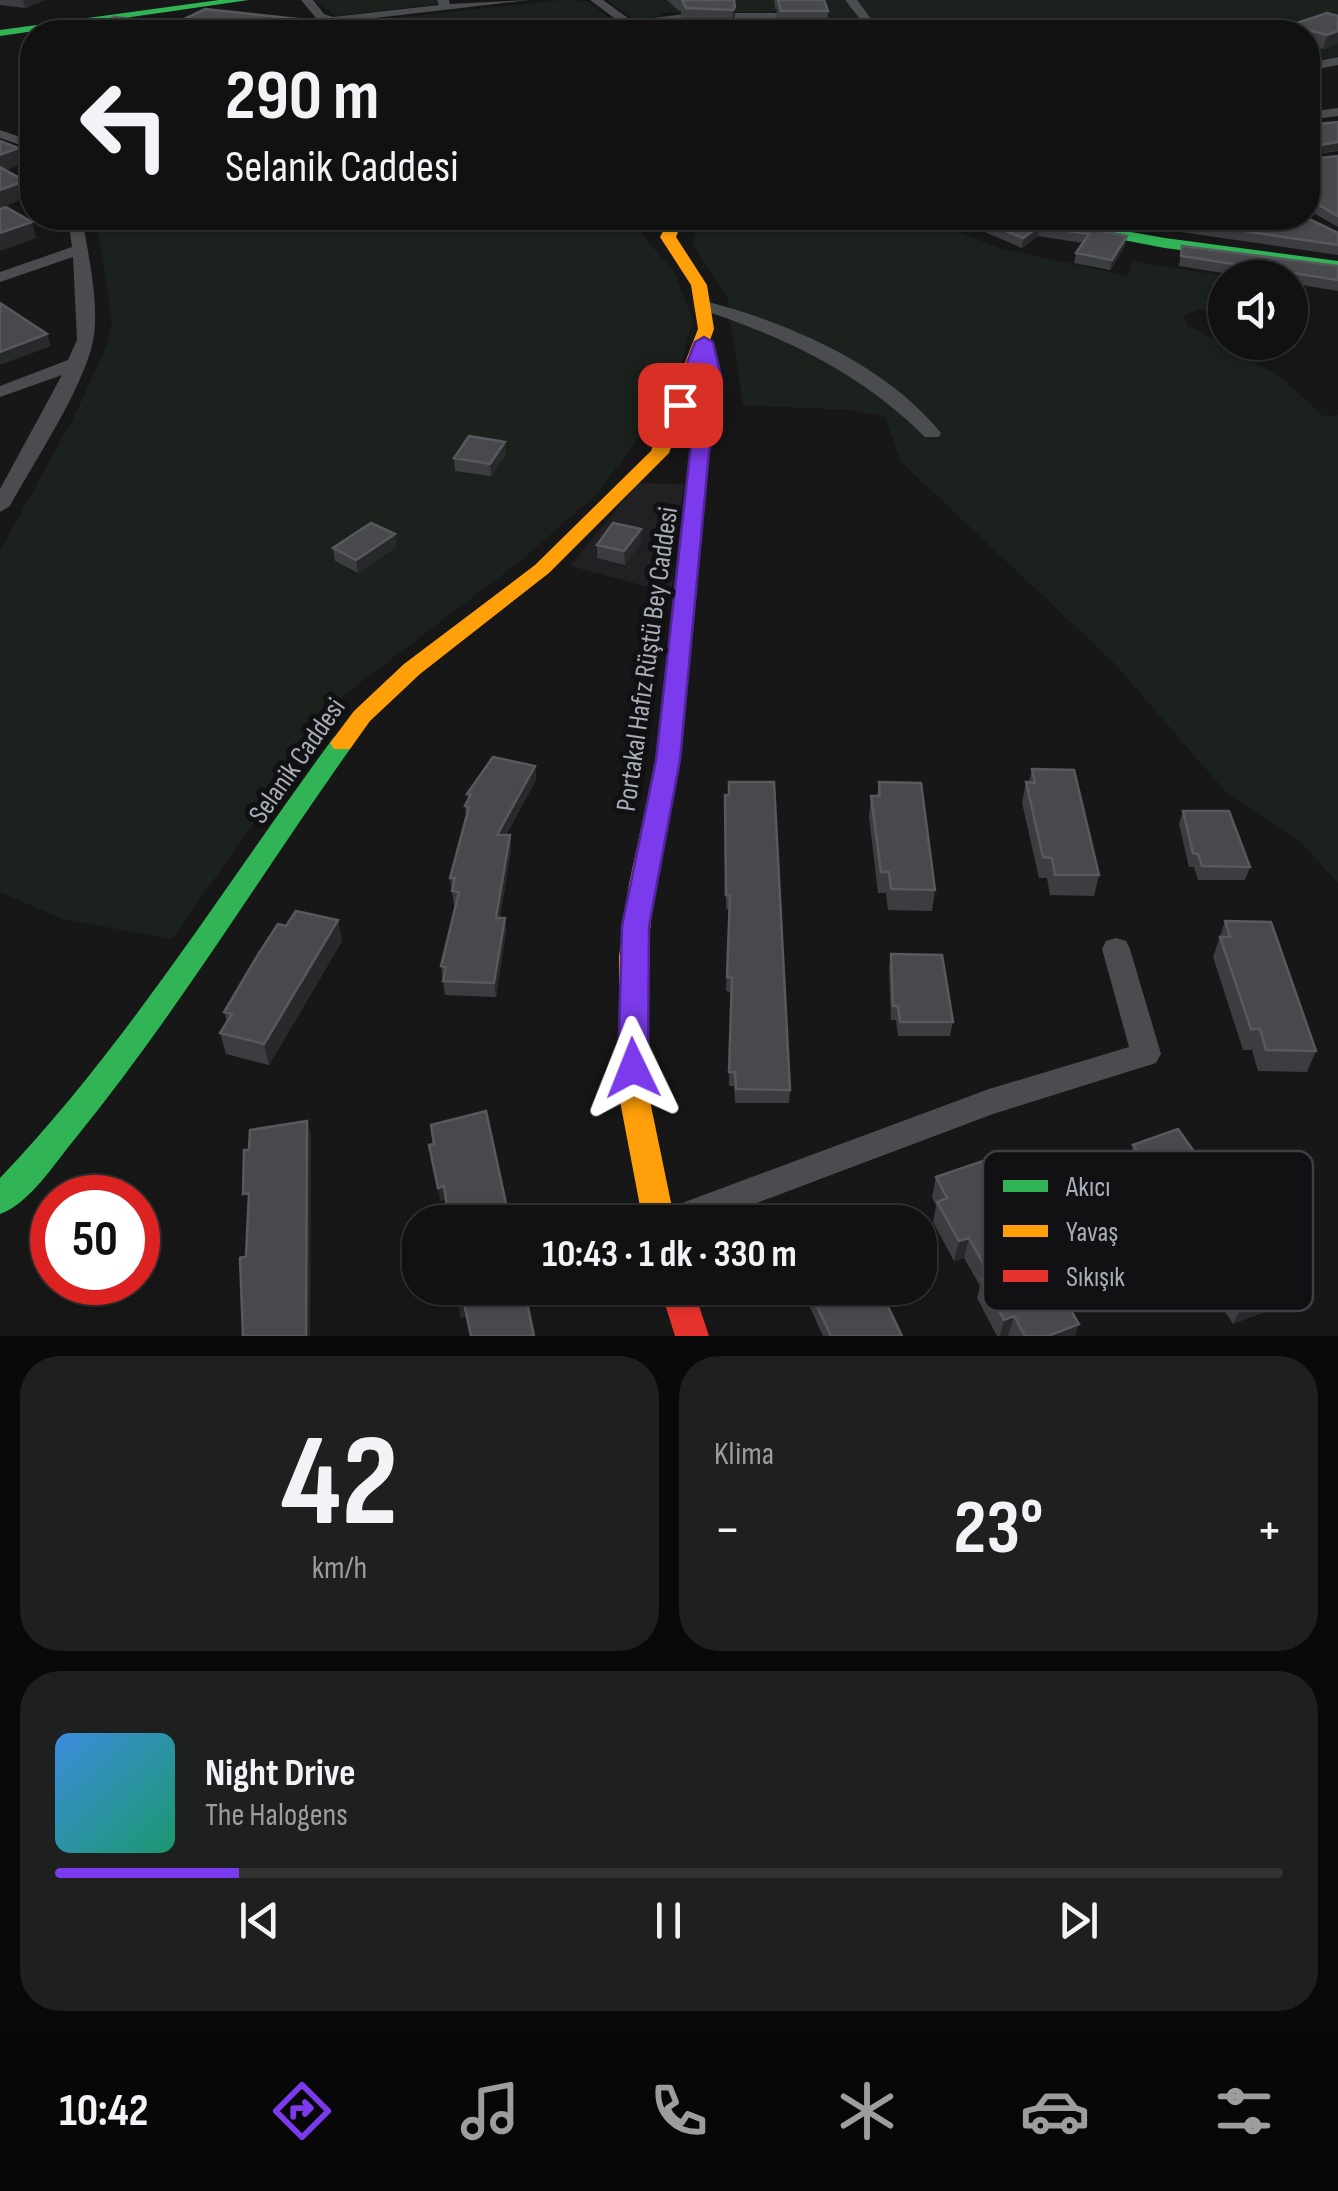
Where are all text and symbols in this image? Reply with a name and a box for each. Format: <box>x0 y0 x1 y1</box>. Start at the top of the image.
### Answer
text: 290 m <box>225 55 380 139</box>
icon: left <box>60 60 190 190</box>
text: Selanik Caddesi <box>225 140 459 195</box>
map controls <box>1208 260 1308 360</box>
button: sound <box>1208 260 1308 360</box>
pin <box>638 363 723 448</box>
icon: arrive <box>653 378 708 433</box>
street label: Portakal Hafız Rüştü Bey Caddesi <box>610 505 685 813</box>
street label: Selanik Caddesi <box>242 692 352 830</box>
position arrow <box>581 1016 685 1120</box>
legend <box>983 1151 1313 1311</box>
text: Akıcı <box>1065 1171 1110 1204</box>
speed limit sign: 50 <box>30 1175 160 1305</box>
text: Yavaş <box>1066 1216 1118 1249</box>
text: 10:43 · 1 dk · 330 m <box>542 1232 797 1277</box>
text: Sıkışık <box>1066 1261 1125 1294</box>
text: 42 <box>281 1406 398 1562</box>
text: Klima <box>714 1435 774 1474</box>
text: 23° <box>953 1484 1044 1575</box>
text: − <box>714 1497 741 1564</box>
text: + <box>1256 1497 1283 1564</box>
text: km/h <box>312 1549 367 1588</box>
text: Night Drive <box>205 1751 356 1796</box>
text: The Halogens <box>205 1796 348 1835</box>
icon: previous <box>232 1893 287 1948</box>
icon: pause <box>641 1893 696 1948</box>
icon: next <box>1051 1893 1106 1948</box>
icon: directions <box>267 2076 337 2146</box>
icon: music <box>455 2076 525 2146</box>
icon: phone <box>644 2076 714 2146</box>
icon: climate <box>832 2076 902 2146</box>
icon: car <box>1020 2076 1090 2146</box>
icon: filters <box>1209 2076 1279 2146</box>
text: 10:42 <box>59 2084 148 2139</box>

